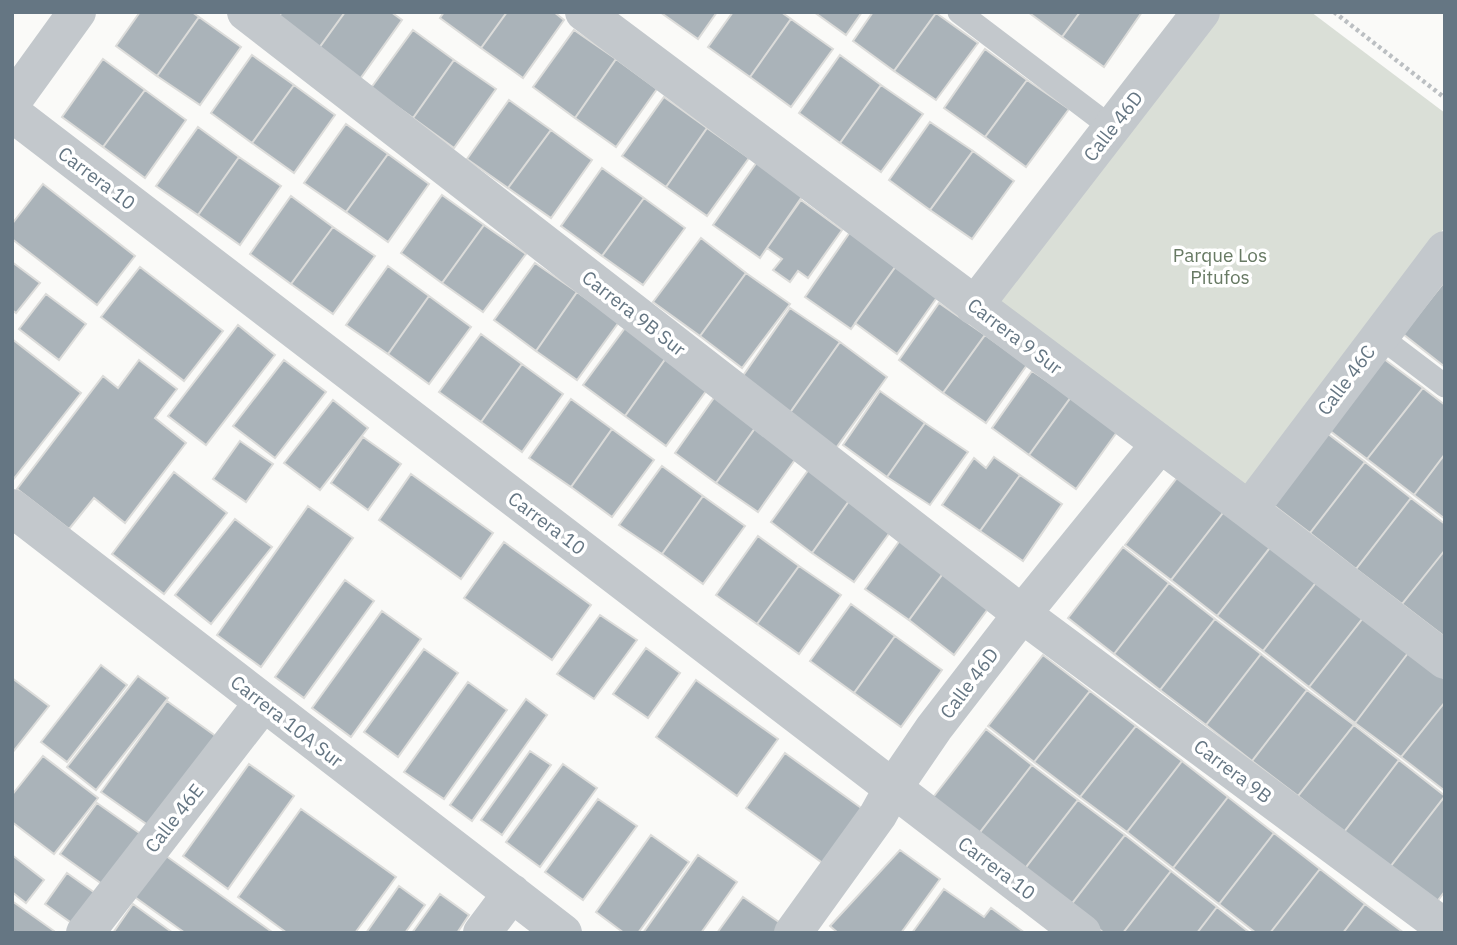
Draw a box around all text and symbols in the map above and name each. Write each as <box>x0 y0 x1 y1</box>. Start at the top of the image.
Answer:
street label: Calle 46D <box>1078 86 1148 166</box>
street label: Carrera 10 <box>54 141 140 215</box>
park label: Parque Los Pitufos <box>1173 243 1267 289</box>
street label: Carrera 9B Sur <box>577 265 691 361</box>
street label: Carrera 9 Sur <box>963 293 1067 379</box>
street label: Calle 46C <box>1312 340 1380 420</box>
street label: Carrera 10 <box>504 486 590 560</box>
street label: Calle 46D <box>935 643 1003 723</box>
street label: Carrera 10A Sur <box>226 670 348 772</box>
street label: Carrera 9B <box>1189 734 1277 808</box>
street label: Calle 46E <box>140 779 208 857</box>
street label: Carrera 10 <box>954 831 1040 905</box>

